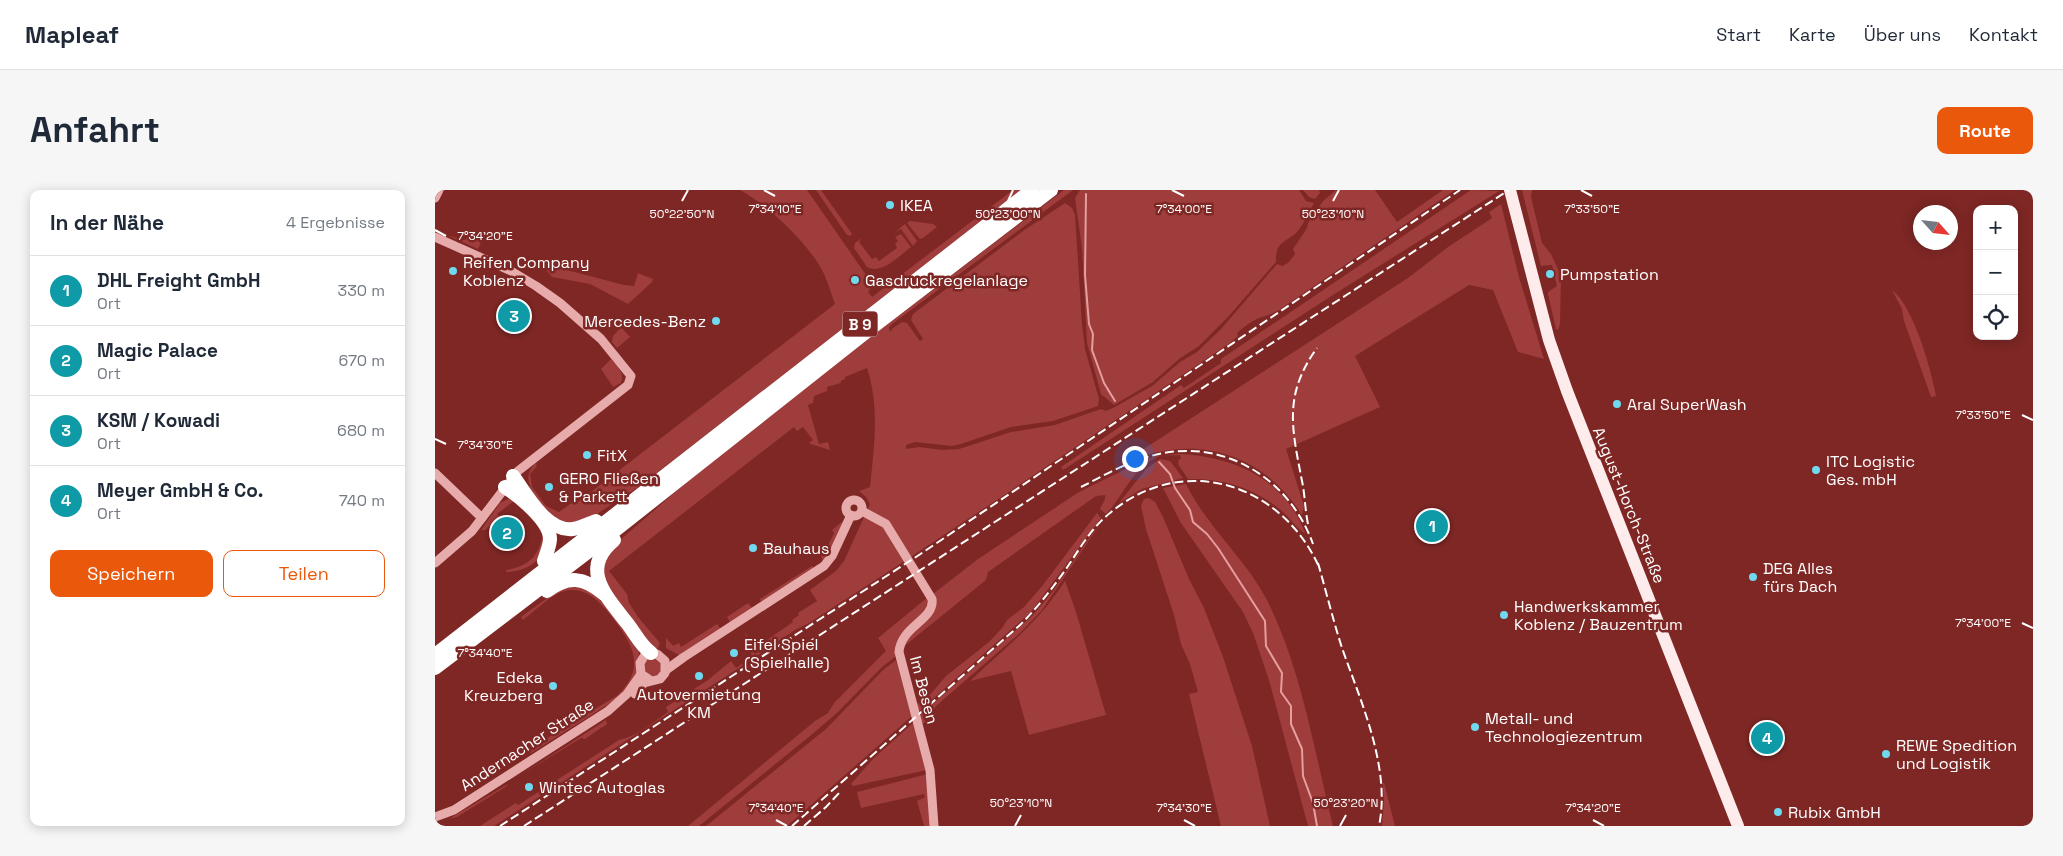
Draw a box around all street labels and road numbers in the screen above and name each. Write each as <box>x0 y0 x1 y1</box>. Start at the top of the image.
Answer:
road number: B 9 <box>843 312 877 336</box>
street label: August-Horch-Straße <box>1588 424 1670 586</box>
street label: Im Besen <box>905 654 943 726</box>
street label: Andernacher Straße <box>456 694 598 796</box>

